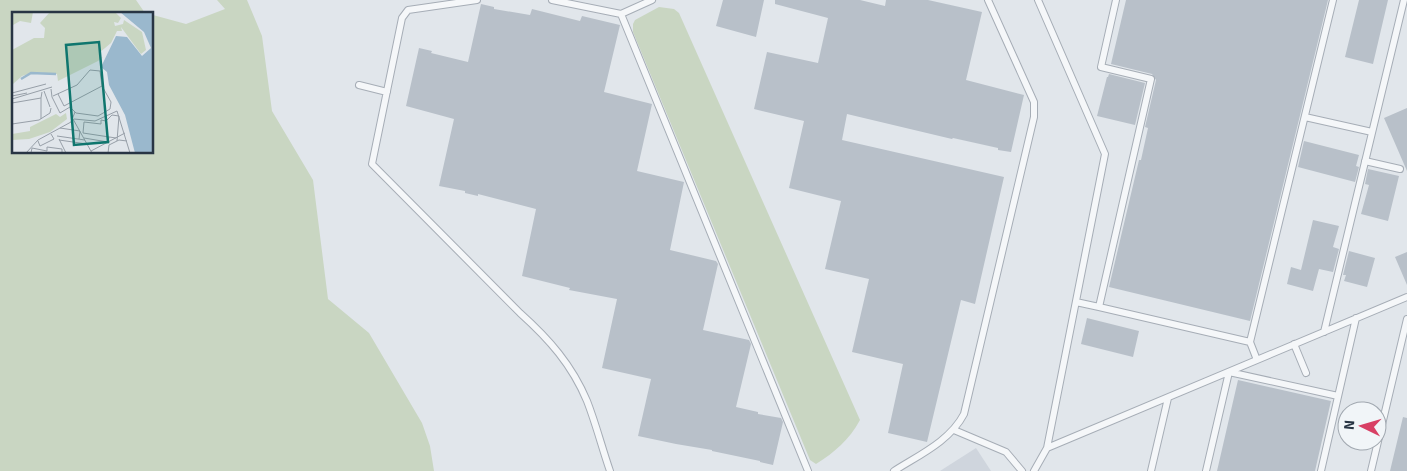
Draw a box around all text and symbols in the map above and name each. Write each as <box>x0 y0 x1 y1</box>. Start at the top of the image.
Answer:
inset map <box>12 12 154 154</box>
north arrow <box>1337 401 1387 451</box>
text: N <box>1341 419 1358 431</box>

